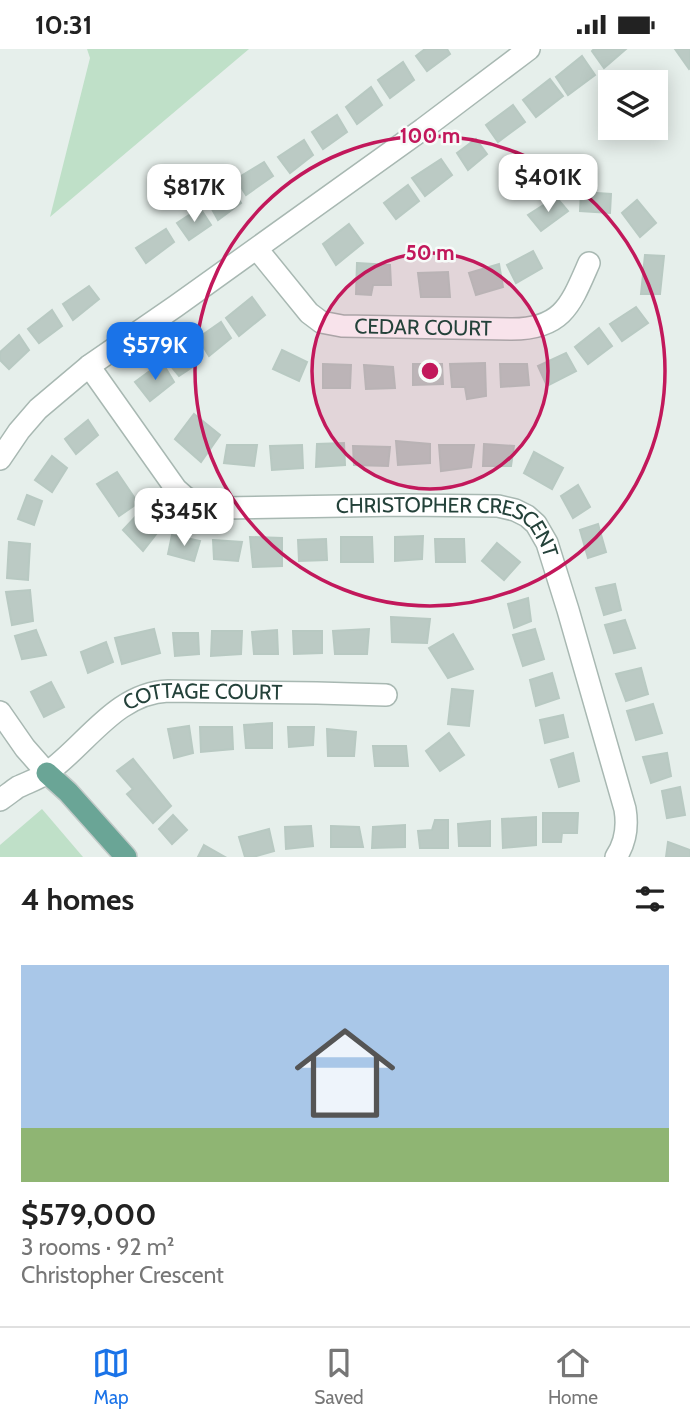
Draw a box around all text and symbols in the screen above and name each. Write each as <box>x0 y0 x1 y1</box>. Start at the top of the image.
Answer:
text: 10:31 <box>35 9 92 41</box>
map controls <box>598 70 668 140</box>
button: layers <box>598 70 668 140</box>
text: 100 m <box>400 123 460 148</box>
pin: $401K <box>499 155 597 214</box>
text: $401K <box>515 163 581 191</box>
pin: $817K <box>145 165 243 224</box>
text: $817K <box>163 173 225 201</box>
text: 50 m <box>405 240 455 265</box>
street label: CEDAR COURT <box>354 313 492 341</box>
pin: $579K <box>106 323 204 382</box>
text: $579K <box>123 331 187 359</box>
centre of rings <box>418 359 442 383</box>
pin: $345K <box>135 489 233 548</box>
street label: CHRISTOPHER CRESCENT <box>336 492 564 560</box>
text: $345K <box>151 497 217 525</box>
street label: COTTAGE COURT <box>118 678 283 715</box>
icon: filters <box>631 880 669 918</box>
text: 4 homes <box>21 881 134 918</box>
icon: home <box>282 1010 408 1136</box>
text: $579,000 <box>21 1196 156 1233</box>
text: 3 rooms · 92 m² <box>21 1233 175 1261</box>
text: Christopher Crescent <box>21 1261 224 1289</box>
tab: Map <box>92 1344 130 1409</box>
tab: Saved <box>314 1344 364 1409</box>
tab: Home <box>548 1344 598 1409</box>

